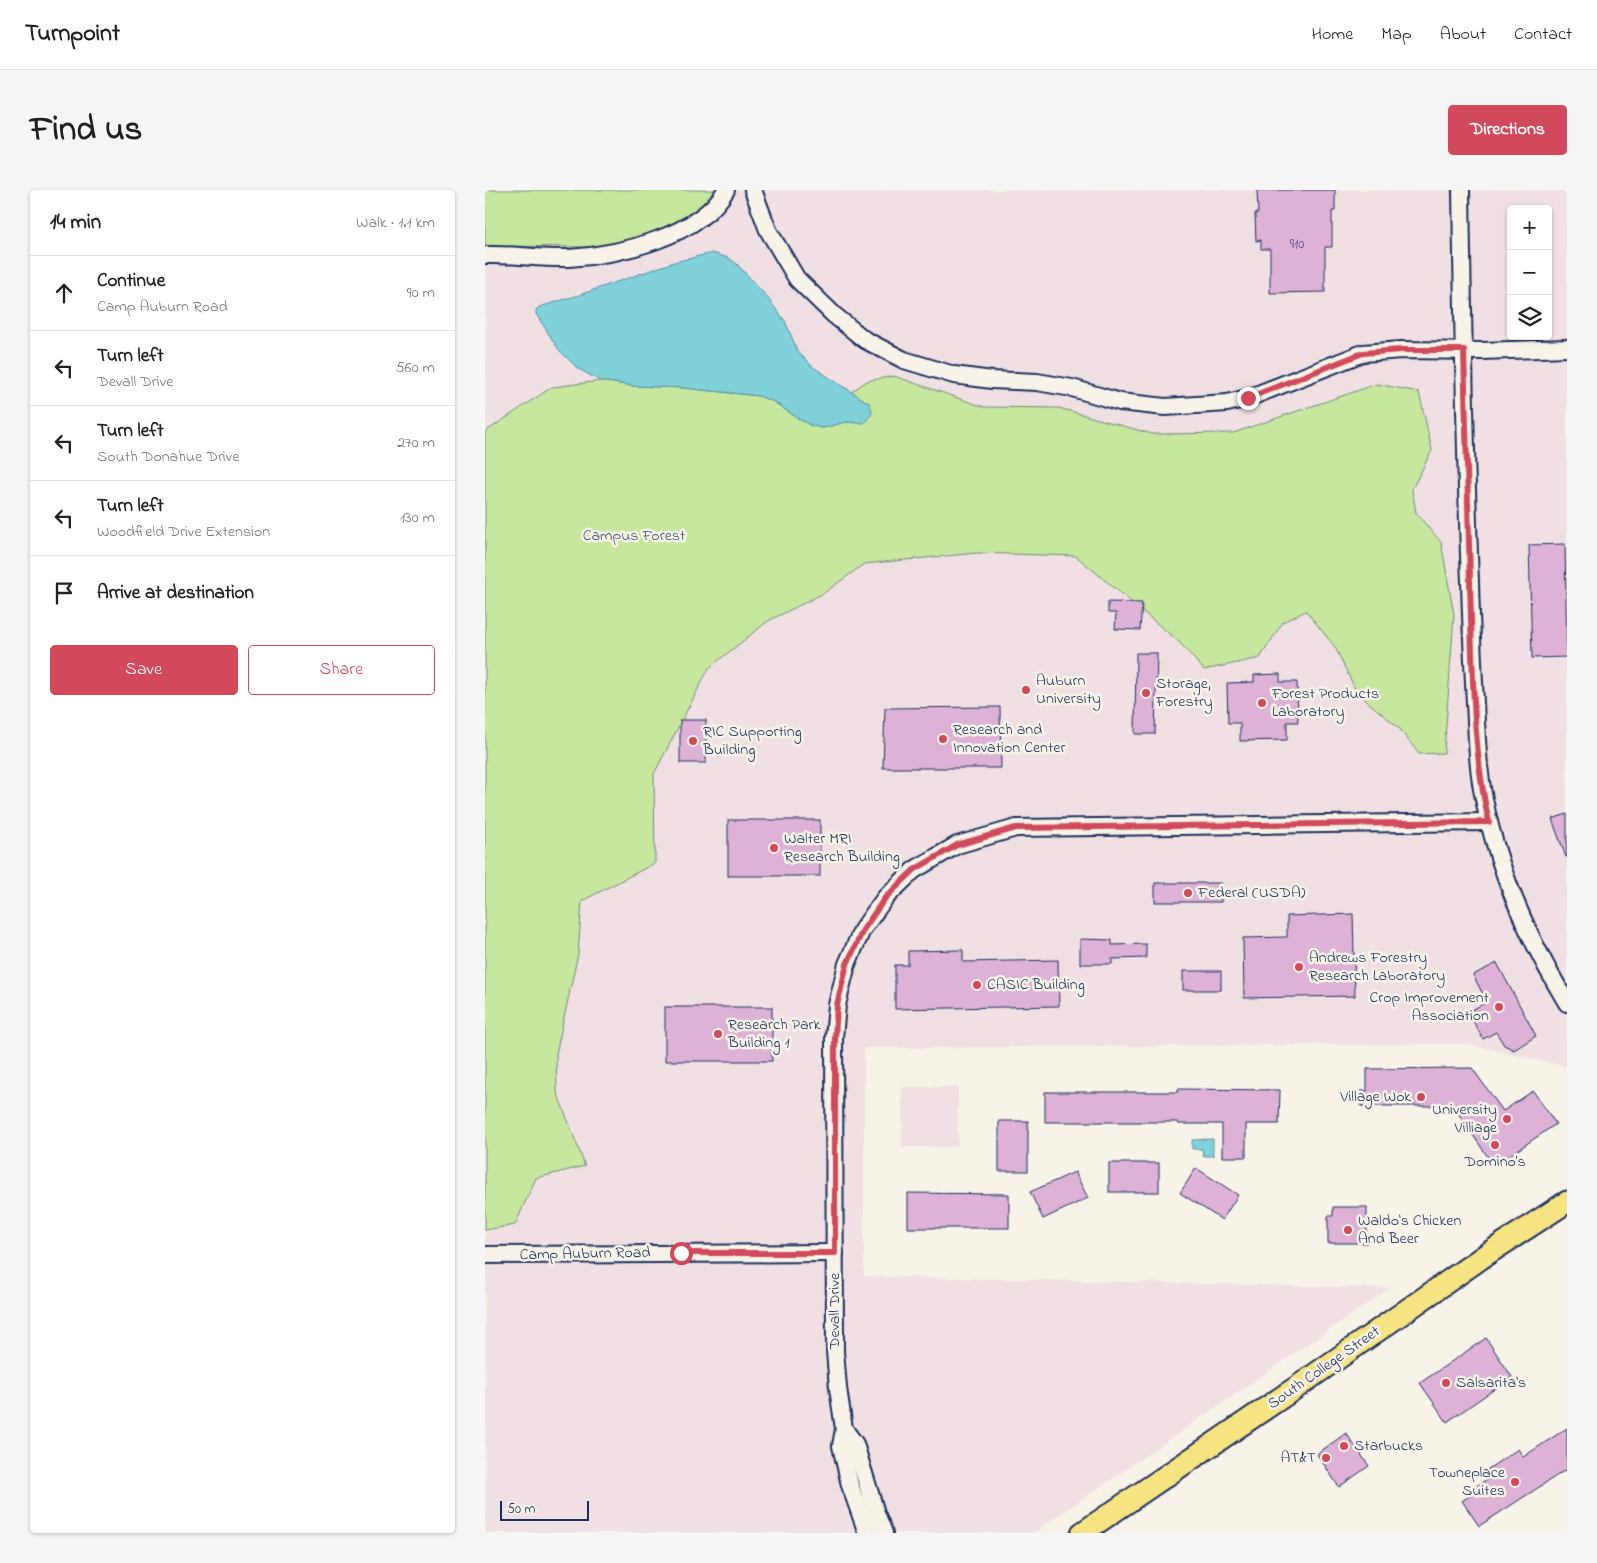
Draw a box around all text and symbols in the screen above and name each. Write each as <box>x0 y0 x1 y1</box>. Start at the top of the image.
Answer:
text: Turnpoint <box>25 17 120 52</box>
text: Home <box>1312 22 1353 48</box>
text: Map <box>1381 22 1412 48</box>
text: About <box>1440 22 1486 48</box>
text: Contact <box>1514 22 1572 48</box>
text: Find us <box>30 105 142 156</box>
button: Directions <box>1448 105 1567 155</box>
map controls <box>1507 205 1552 340</box>
button: + <box>1507 205 1552 250</box>
text: 14 min <box>50 208 101 238</box>
text: Walk · 1.1 km <box>356 211 435 235</box>
house number: 910 <box>1290 234 1304 255</box>
button: − <box>1507 250 1552 295</box>
text: Continue <box>97 268 165 295</box>
icon: ahead <box>50 279 78 307</box>
text: 90 m <box>407 281 435 305</box>
text: Camp Auburn Road <box>97 295 228 319</box>
button: layers <box>1507 295 1552 340</box>
text: Turn left <box>97 343 164 370</box>
icon: left <box>50 354 78 382</box>
text: 560 m <box>395 356 435 380</box>
text: Devall Drive <box>97 370 174 394</box>
route end <box>1237 387 1260 410</box>
text: Turn left <box>97 418 164 445</box>
icon: left <box>50 429 78 457</box>
text: 270 m <box>397 431 435 455</box>
text: South Donahue Drive <box>97 445 240 469</box>
text: Turn left <box>97 493 164 520</box>
icon: left <box>50 504 78 532</box>
text: 130 m <box>400 506 435 530</box>
text: Woodfield Drive Extension <box>97 520 270 544</box>
park label: Campus Forest <box>583 524 686 548</box>
icon: arrive <box>50 579 78 607</box>
text: Arrive at destination <box>97 580 254 607</box>
button: Save <box>50 645 238 695</box>
button: Share <box>248 645 435 695</box>
place label: Auburn University <box>1036 669 1101 711</box>
place label: Storage, Forestry <box>1155 672 1213 714</box>
place label: Forest Products Laboratory <box>1271 682 1379 724</box>
marker: Auburn University <box>1020 684 1032 696</box>
marker: Storage, Forestry <box>1140 687 1152 699</box>
marker: Forest Products Laboratory <box>1256 697 1268 709</box>
place label: Research and Innovation Center <box>953 718 1066 760</box>
place label: RIC Supporting Building <box>702 720 802 762</box>
marker: Research and Innovation Center <box>937 733 949 745</box>
marker: RIC Supporting Building <box>687 735 699 747</box>
place label: Walter MRI Research Building <box>784 827 900 869</box>
marker: Walter MRI Research Building <box>768 842 780 854</box>
place label: Federal (USDA) <box>1197 881 1306 905</box>
marker: Federal (USDA) <box>1182 887 1194 899</box>
place label: Andrews Forestry Research Laboratory <box>1309 946 1445 988</box>
marker: Andrews Forestry Research Laboratory <box>1293 961 1305 973</box>
place label: CASIC Building <box>987 973 1085 997</box>
marker: CASIC Building <box>971 979 983 991</box>
place label: Crop Improvement Association <box>1369 986 1490 1028</box>
marker: Crop Improvement Association <box>1493 1001 1505 1013</box>
place label: Research Park Building 1 <box>727 1013 822 1055</box>
marker: Research Park Building 1 <box>712 1028 724 1040</box>
place label: Village Wok <box>1339 1085 1412 1109</box>
marker: Village Wok <box>1415 1091 1427 1103</box>
place label: University Villiage <box>1432 1098 1498 1140</box>
marker: University Villiage <box>1501 1113 1513 1125</box>
marker: Domino's <box>1489 1139 1501 1151</box>
place label: Domino's <box>1463 1150 1526 1174</box>
place label: Waldo's Chicken And Beer <box>1358 1209 1461 1251</box>
marker: Waldo's Chicken And Beer <box>1342 1224 1354 1236</box>
street label: Camp Auburn Road <box>519 1241 651 1267</box>
route start <box>670 1242 693 1265</box>
street label: Devall Drive <box>823 1272 847 1350</box>
street label: South College Street <box>1263 1320 1386 1416</box>
place label: Salsarita's <box>1456 1371 1526 1395</box>
marker: Salsarita's <box>1440 1377 1452 1389</box>
place label: Starbucks <box>1354 1434 1423 1458</box>
marker: Starbucks <box>1338 1440 1350 1452</box>
place label: AT&T <box>1280 1446 1316 1470</box>
marker: AT&T <box>1320 1452 1332 1464</box>
place label: Towneplace Suites <box>1429 1461 1506 1503</box>
marker: Towneplace Suites <box>1509 1476 1521 1488</box>
scale bar <box>500 1498 589 1521</box>
text: 50 m <box>507 1499 535 1520</box>

